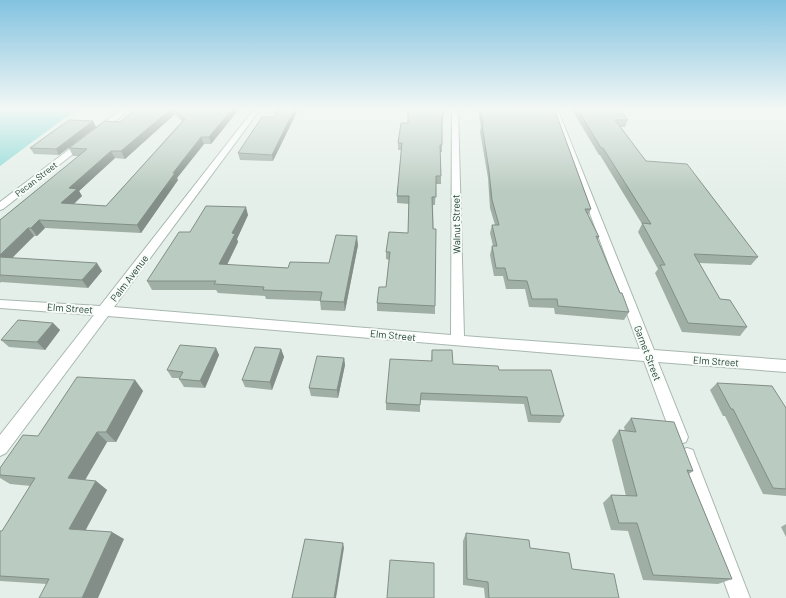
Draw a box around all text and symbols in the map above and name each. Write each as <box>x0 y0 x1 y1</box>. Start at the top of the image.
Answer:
street label: Pecan Street <box>13 159 59 199</box>
street label: Walnut Street <box>449 194 463 254</box>
street label: Palm Avenue <box>108 252 150 304</box>
street label: Elm Street <box>47 300 94 316</box>
street label: Garnet Street <box>632 324 664 383</box>
street label: Elm Street <box>370 327 417 343</box>
street label: Elm Street <box>693 353 740 369</box>

